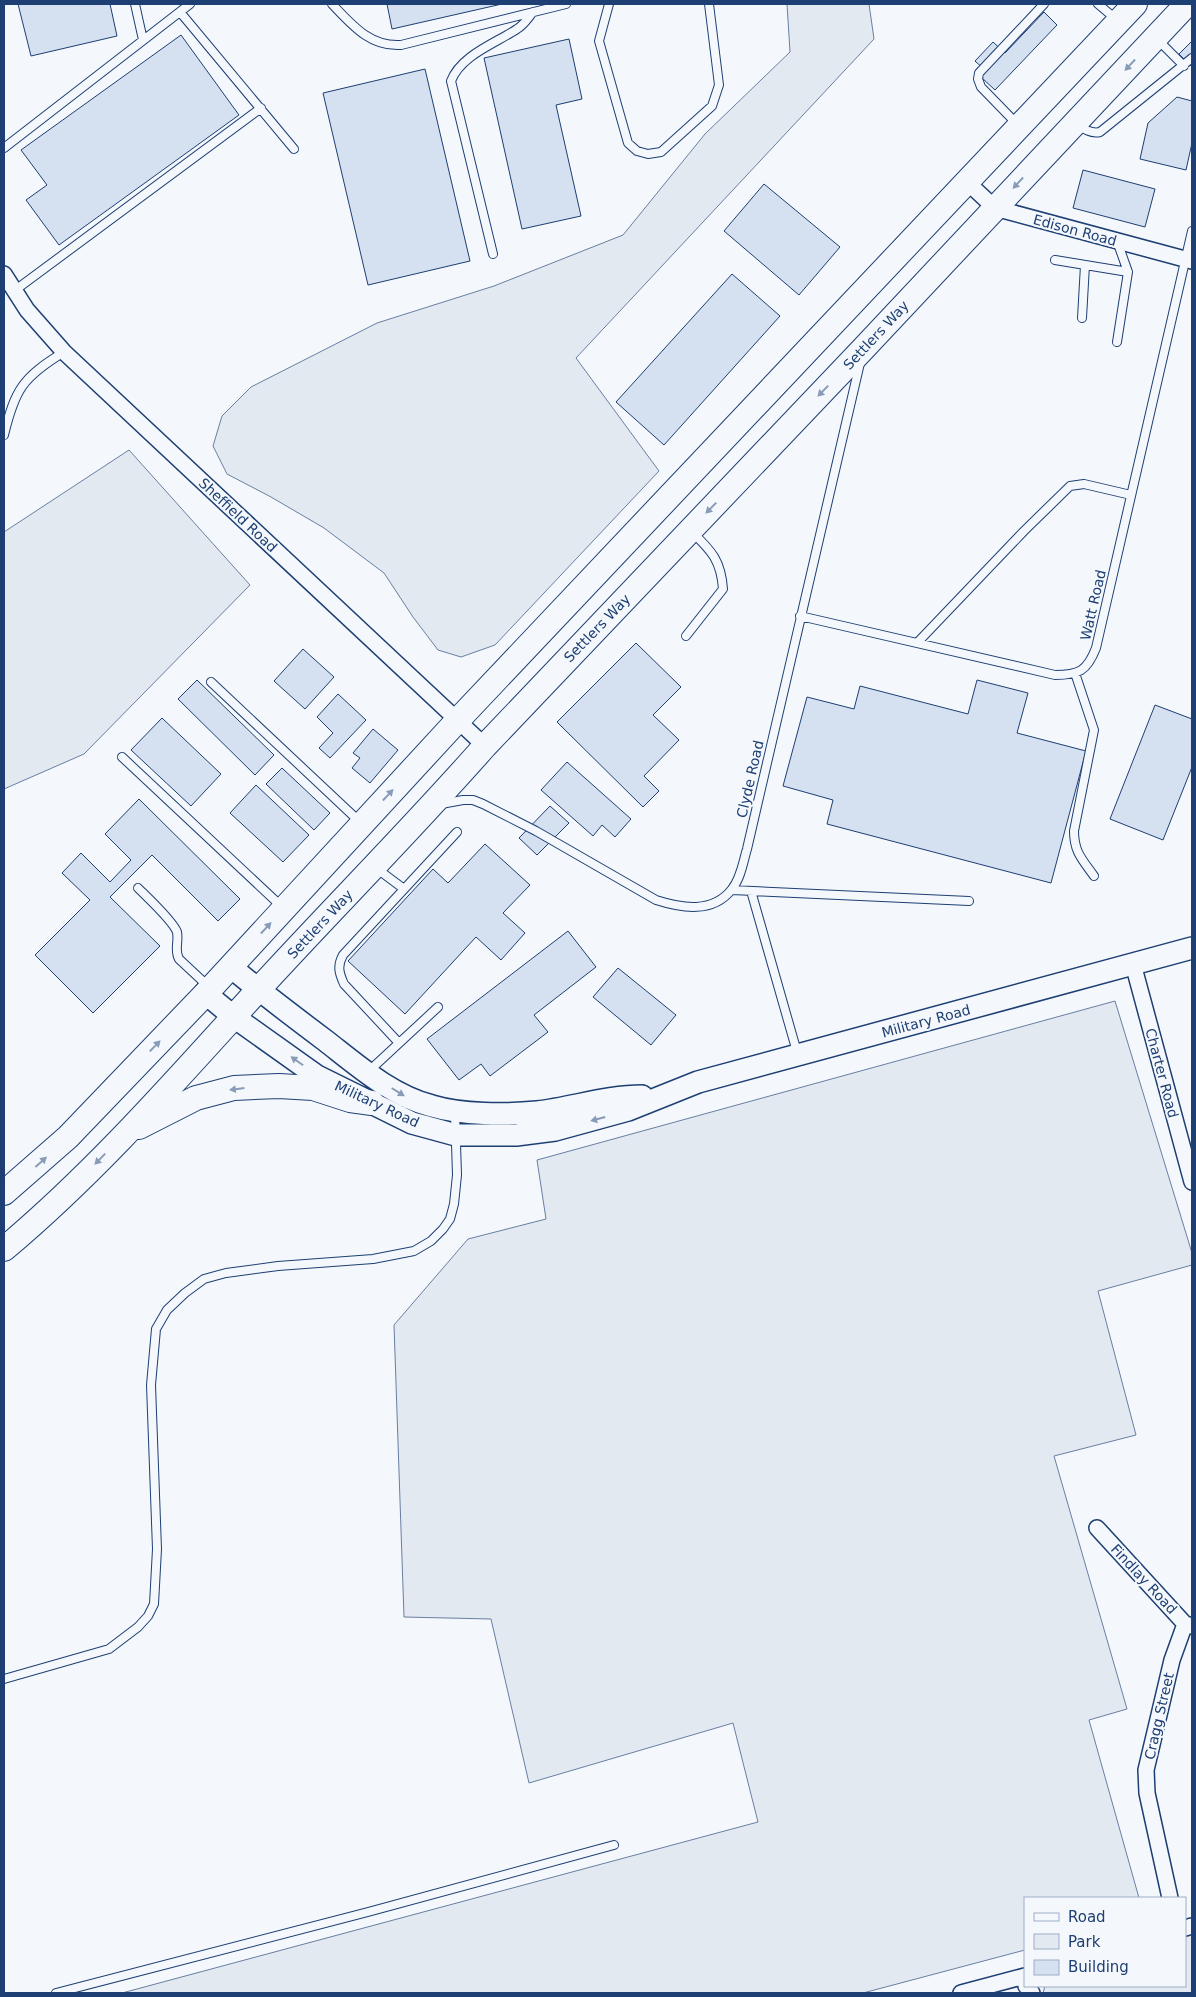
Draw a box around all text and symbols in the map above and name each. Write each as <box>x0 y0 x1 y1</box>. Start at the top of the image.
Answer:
one-way arrow <box>1124 58 1136 70</box>
one-way arrow <box>1012 177 1024 189</box>
street label: Edison Road <box>1031 211 1119 249</box>
street label: Settlers Way <box>840 297 912 373</box>
one-way arrow <box>817 384 829 396</box>
street label: Sheffield Road <box>196 475 280 555</box>
one-way arrow <box>705 502 717 514</box>
street label: Watt Road <box>1077 568 1109 642</box>
street label: Settlers Way <box>561 591 633 665</box>
street label: Clyde Road <box>733 739 767 819</box>
one-way arrow <box>382 790 394 802</box>
street label: Settlers Way <box>284 886 356 962</box>
one-way arrow <box>260 922 272 934</box>
street label: Military Road <box>880 1001 972 1041</box>
street label: Charter Road <box>1142 1026 1182 1120</box>
one-way arrow <box>149 1040 161 1052</box>
one-way arrow <box>290 1056 303 1066</box>
street label: Military Road <box>332 1077 422 1131</box>
one-way arrow <box>229 1085 245 1093</box>
one-way arrow <box>391 1087 405 1097</box>
one-way arrow <box>590 1115 605 1123</box>
one-way arrow <box>94 1152 106 1164</box>
one-way arrow <box>34 1156 46 1168</box>
street label: Findlay Road <box>1108 1541 1180 1617</box>
street label: Cragg Street <box>1141 1670 1177 1761</box>
legend <box>1024 1897 1186 1987</box>
text: Road <box>1068 1908 1106 1926</box>
text: Park <box>1068 1933 1101 1951</box>
text: Building <box>1068 1958 1129 1976</box>

